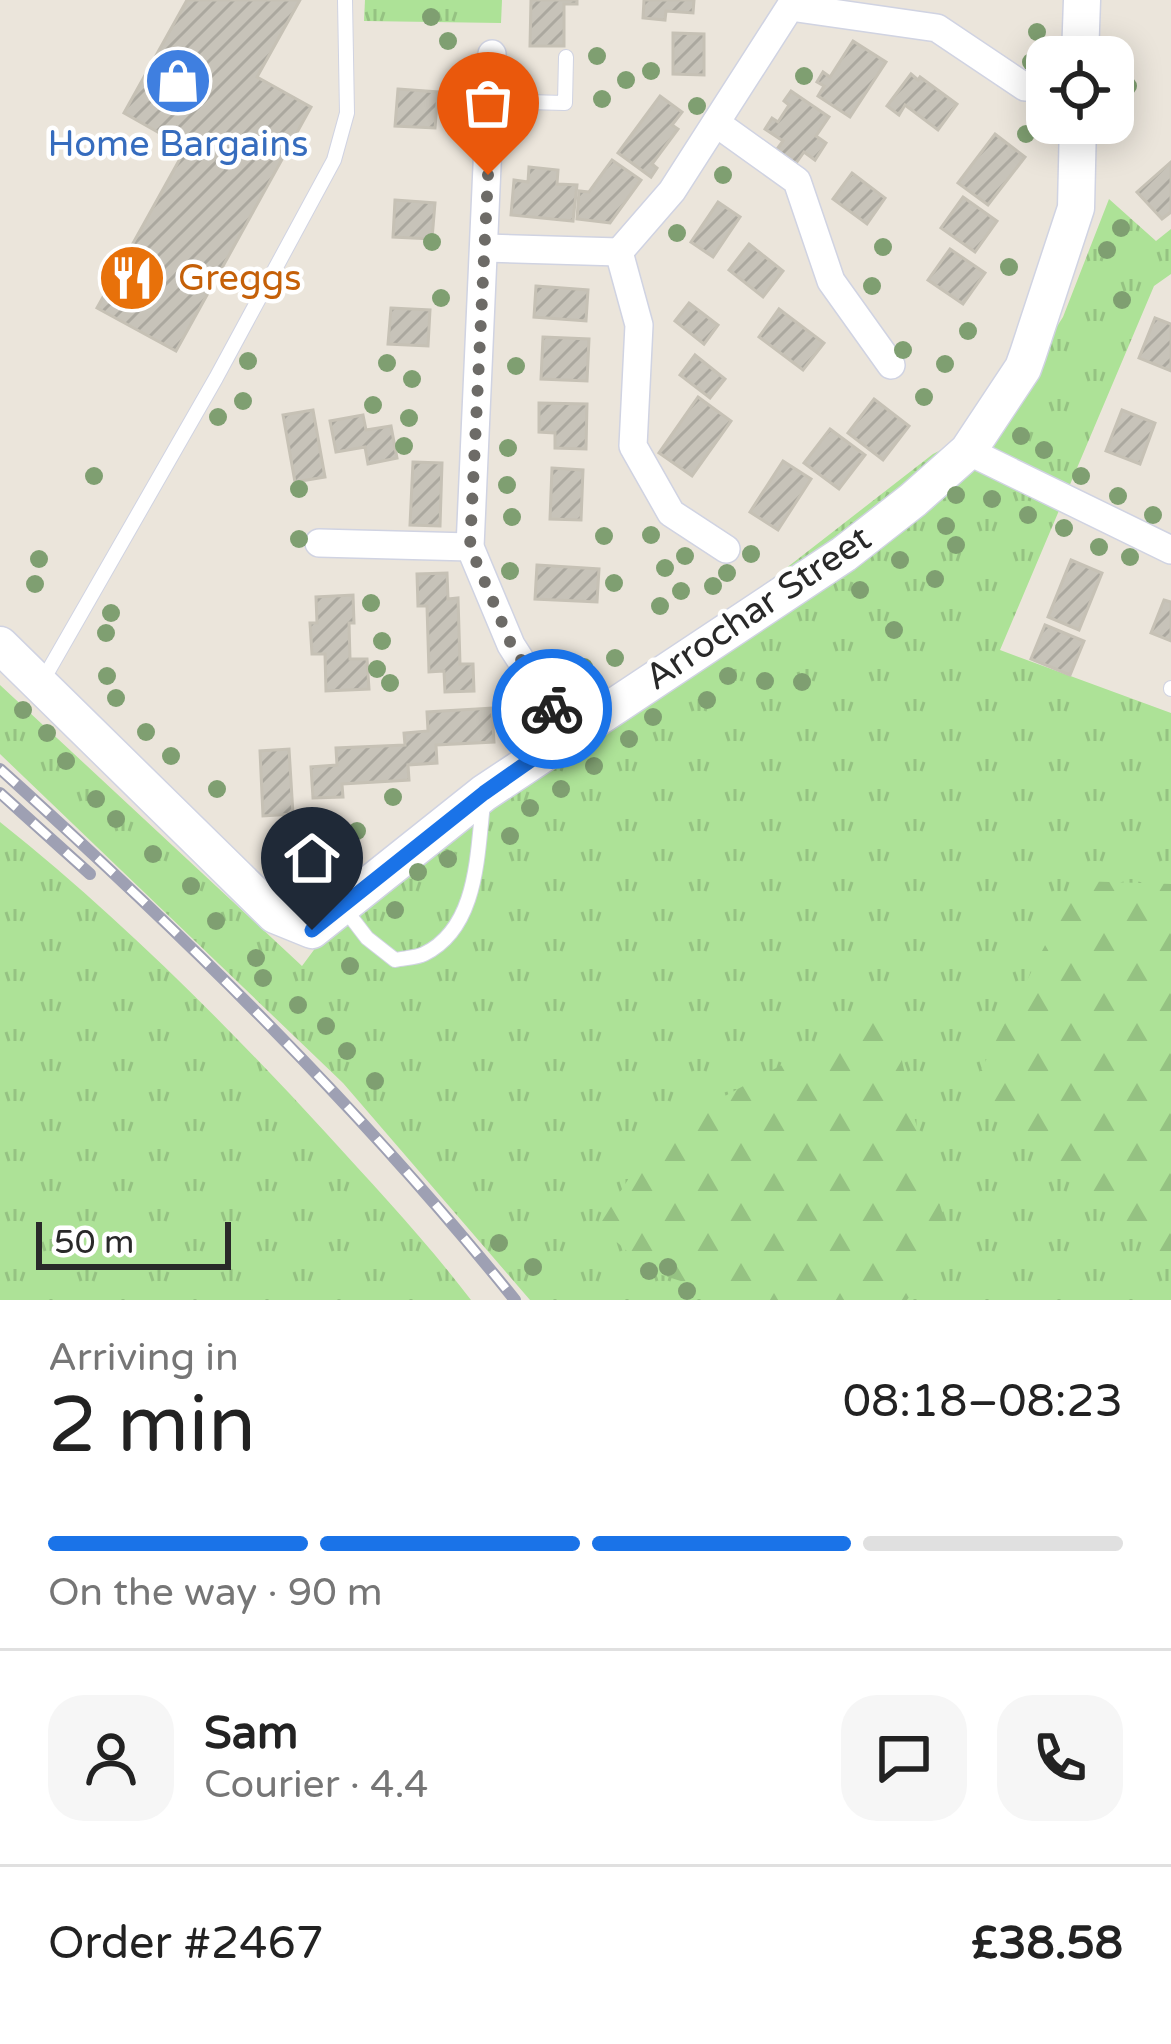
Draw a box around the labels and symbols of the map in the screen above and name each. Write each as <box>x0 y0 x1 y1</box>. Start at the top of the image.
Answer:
shop icon: Home Bargains <box>143 46 213 116</box>
pin <box>437 52 539 175</box>
place label: Home Bargains <box>48 123 308 166</box>
restaurant icon: Greggs <box>97 243 167 313</box>
place label: Greggs <box>178 257 302 300</box>
street label: Arrochar Street <box>637 517 879 699</box>
courier <box>492 649 612 769</box>
pin <box>261 807 363 930</box>
scale bar <box>36 1216 231 1269</box>

